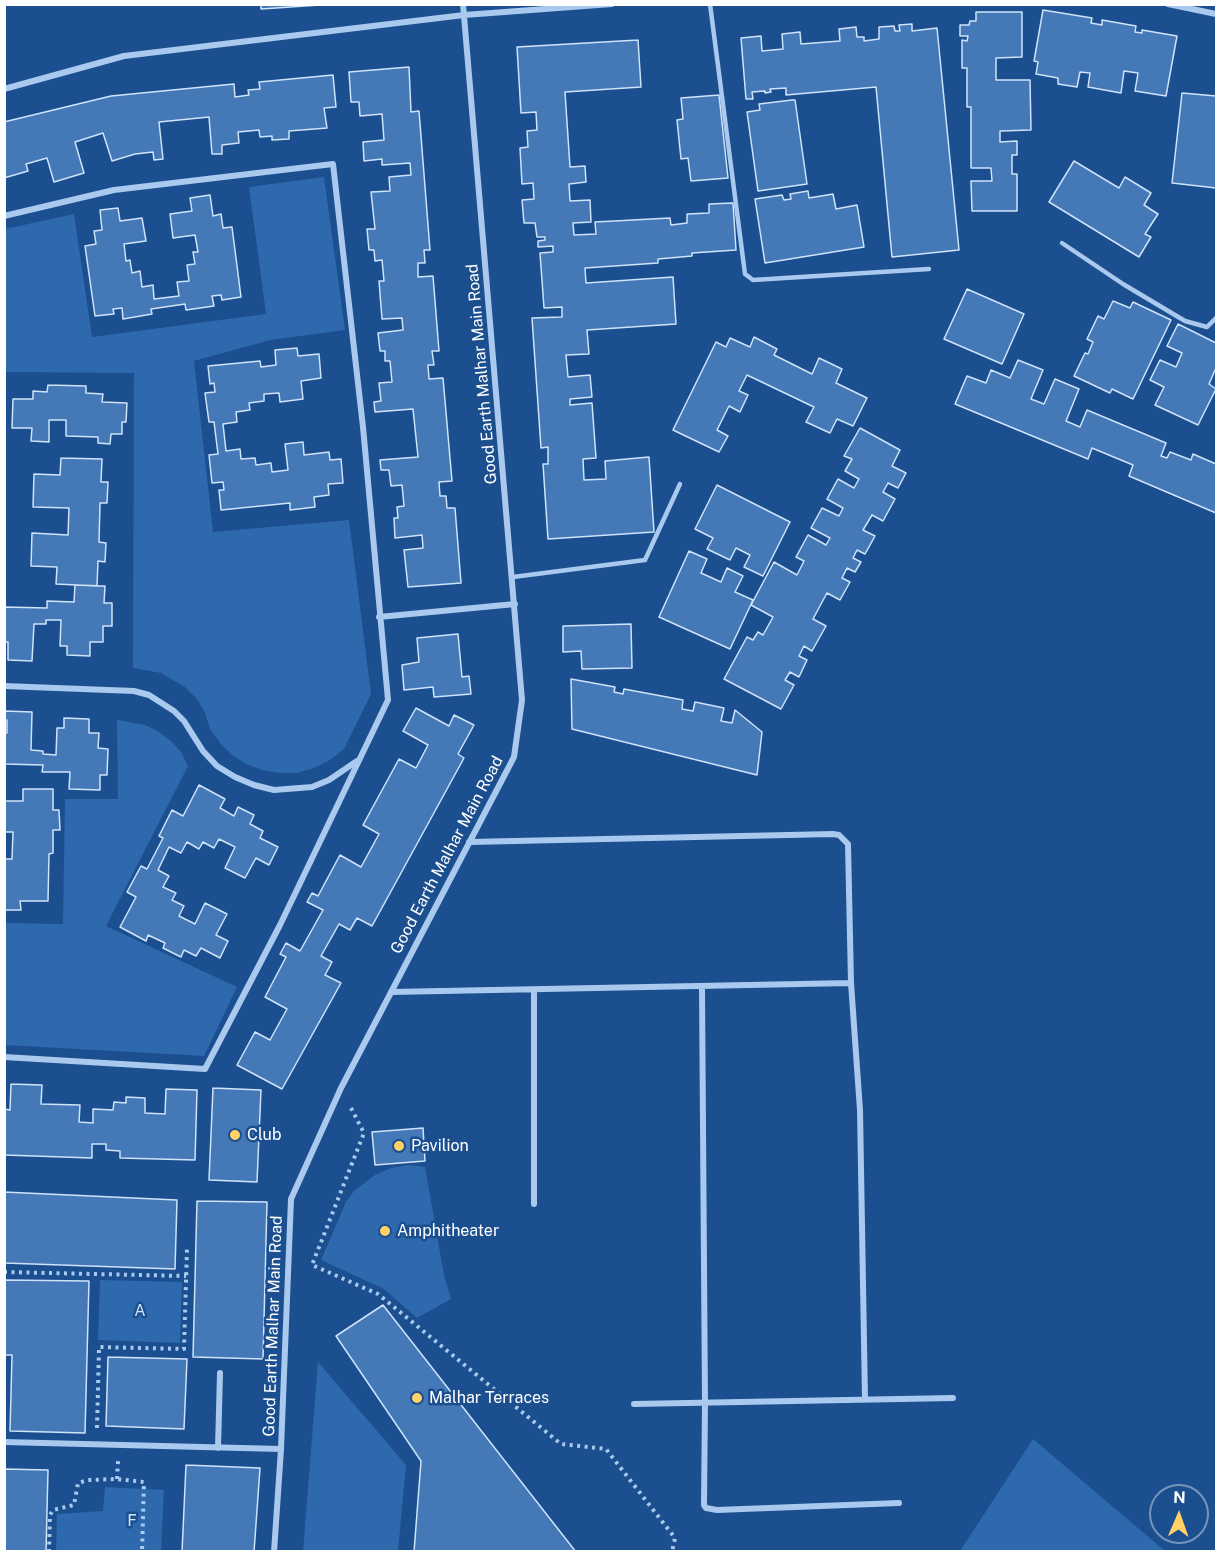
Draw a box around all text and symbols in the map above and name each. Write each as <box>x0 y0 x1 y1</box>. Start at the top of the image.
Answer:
street label: Good Earth Malhar Main Road <box>463 263 501 485</box>
street label: Good Earth Malhar Main Road <box>387 753 507 957</box>
place label: Club <box>247 1125 282 1145</box>
marker: Club <box>228 1128 242 1142</box>
place label: Pavilion <box>411 1136 469 1156</box>
marker: Pavilion <box>392 1139 406 1153</box>
street label: Good Earth Malhar Main Road <box>260 1215 286 1437</box>
place label: Amphitheater <box>397 1221 499 1241</box>
marker: Amphitheater <box>378 1224 392 1238</box>
park label: A <box>134 1301 146 1321</box>
place label: Malhar Terraces <box>429 1388 549 1408</box>
marker: Malhar Terraces <box>410 1391 424 1405</box>
north arrow <box>1149 1484 1209 1544</box>
text: N <box>1173 1488 1186 1507</box>
park label: F <box>127 1511 137 1531</box>

